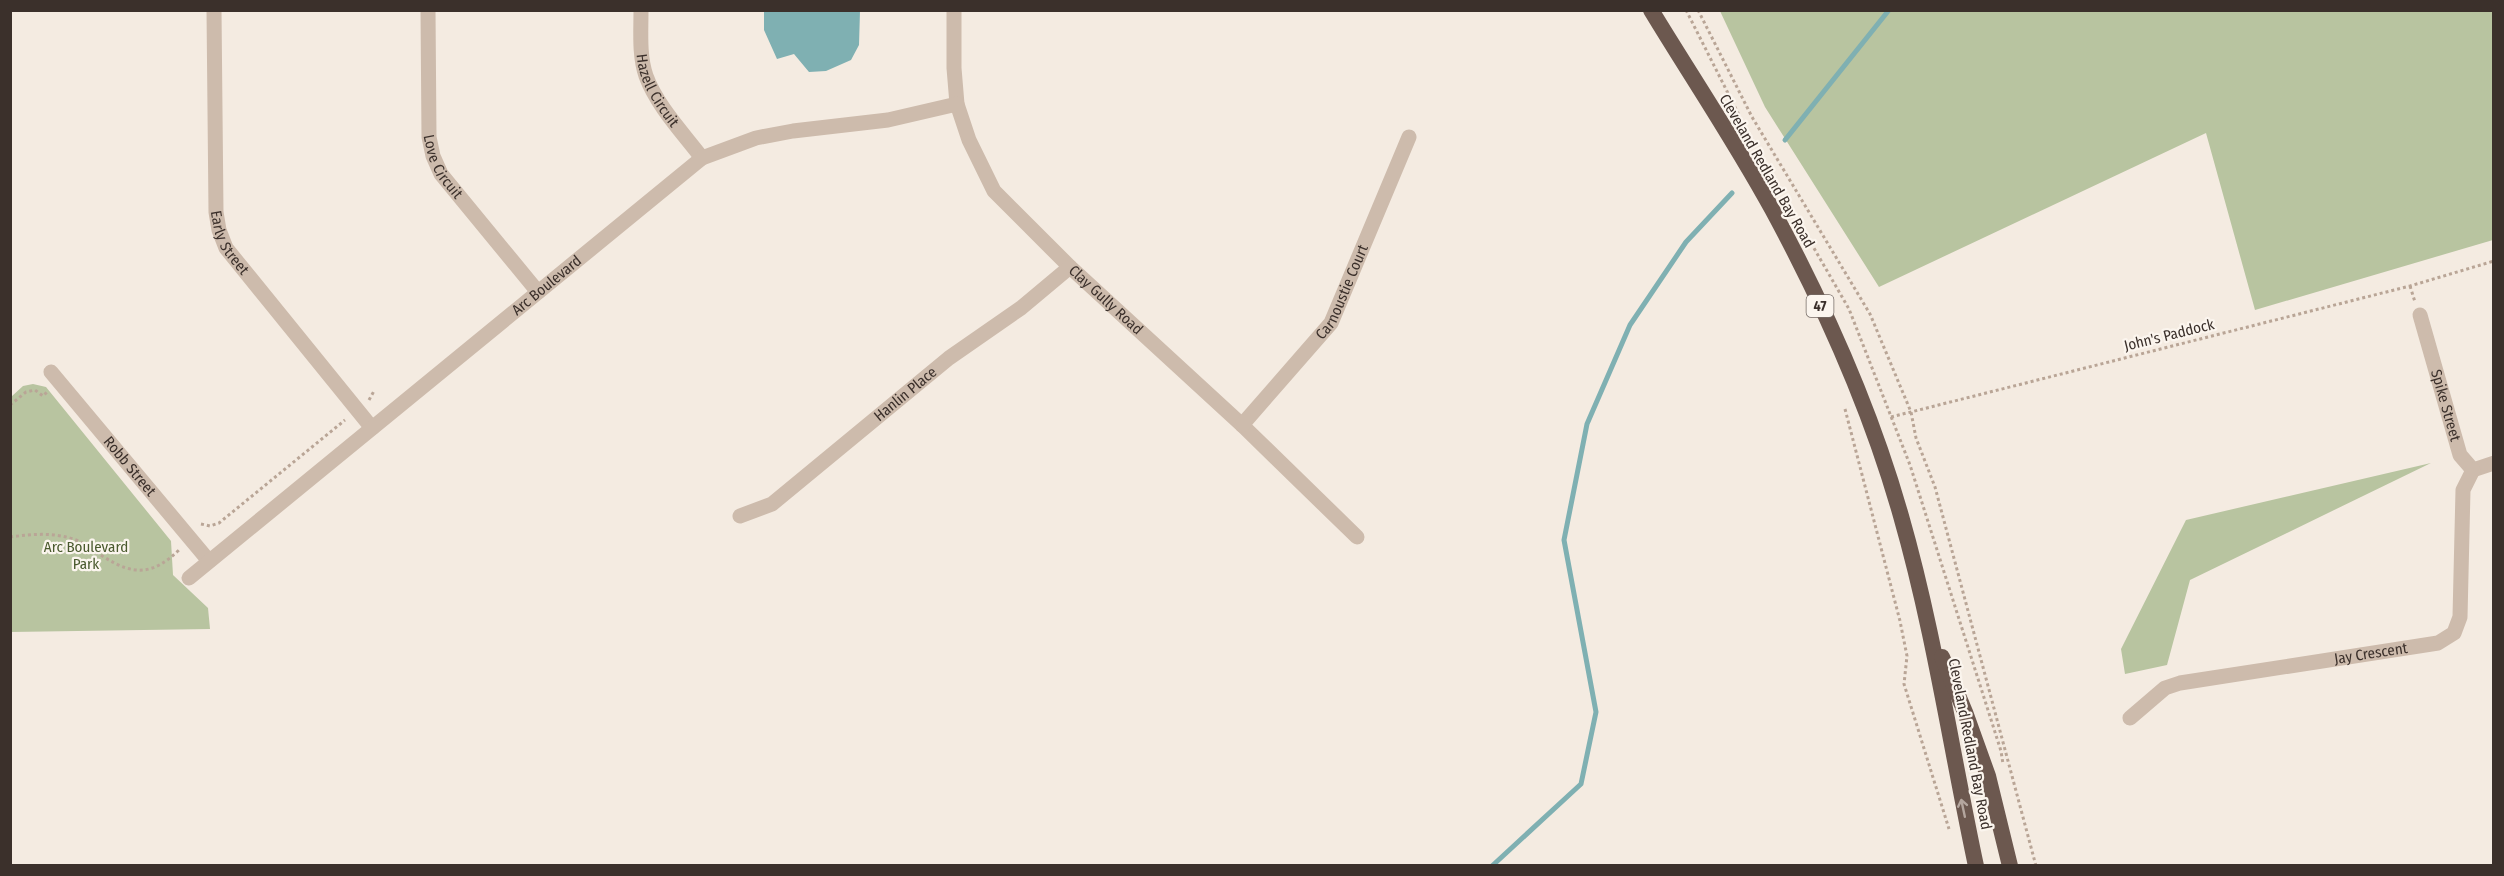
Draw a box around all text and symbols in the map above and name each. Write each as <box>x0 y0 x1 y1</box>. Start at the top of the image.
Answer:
street label: Hazell Circuit <box>632 53 683 131</box>
street label: Cleveland Redland Bay Road <box>1716 91 1818 251</box>
street label: Love Circuit <box>420 133 467 202</box>
street label: Early Street <box>207 209 253 278</box>
street label: Carnoustie Court <box>1312 242 1372 343</box>
street label: Arc Boulevard <box>508 252 585 319</box>
street label: Clay Gully Road <box>1065 261 1147 338</box>
road number: 47 <box>1806 295 1834 317</box>
street label: John's Paddock <box>2122 315 2216 355</box>
street label: Hanlin Place <box>870 363 940 425</box>
street label: Spike Street <box>2427 367 2465 444</box>
street label: Robb Street <box>100 433 160 500</box>
park label: Arc Boulevard Park <box>44 538 128 573</box>
street label: Jay Crescent <box>2333 639 2409 668</box>
street label: Cleveland Redland Bay Road <box>1945 657 1995 831</box>
one-way arrow <box>1957 799 1969 818</box>

